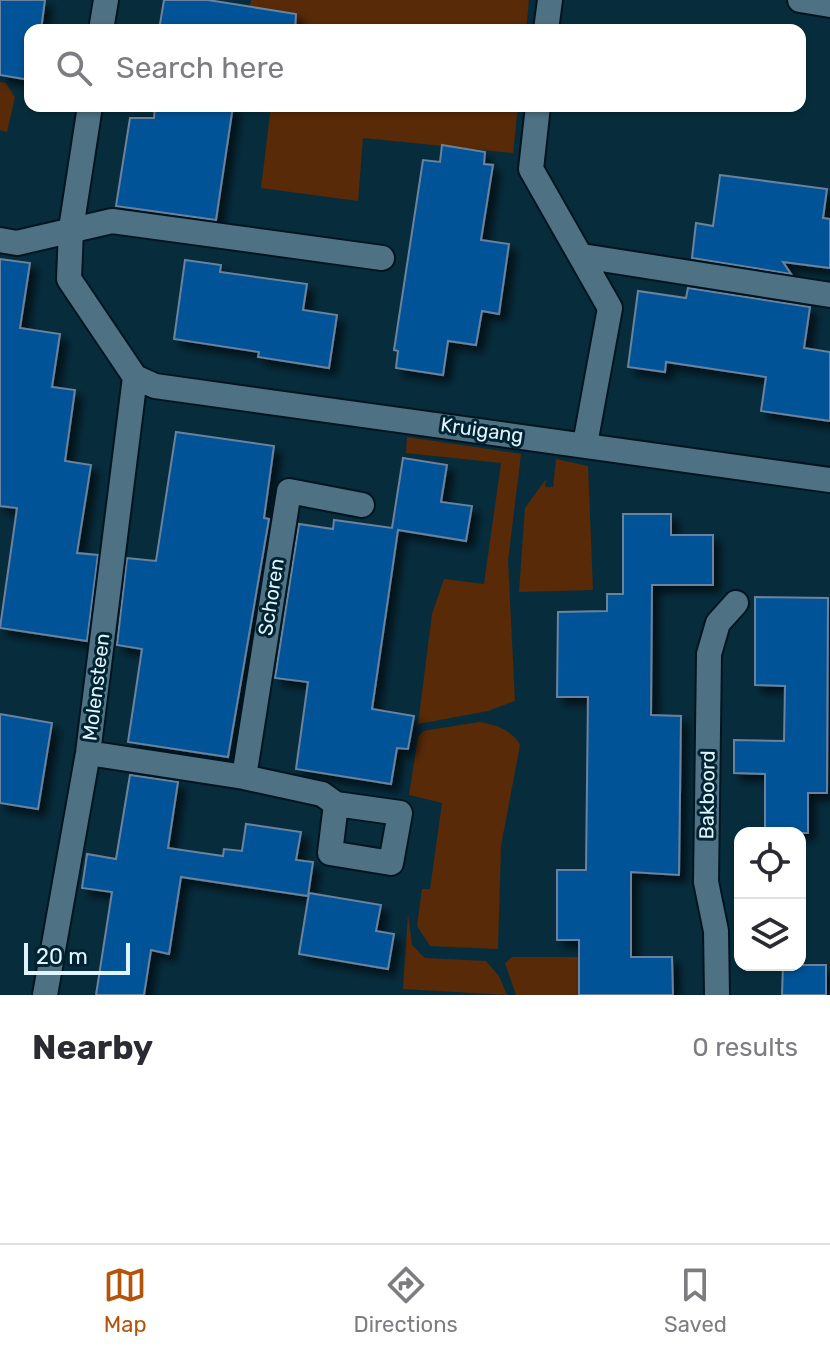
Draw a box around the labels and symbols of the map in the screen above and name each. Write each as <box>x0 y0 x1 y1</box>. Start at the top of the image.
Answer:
street label: Kruigang <box>439 412 525 448</box>
street label: Schoren <box>253 557 289 637</box>
street label: Molensteen <box>78 632 114 742</box>
street label: Bakboord <box>694 750 720 840</box>
scale bar <box>24 939 130 975</box>

